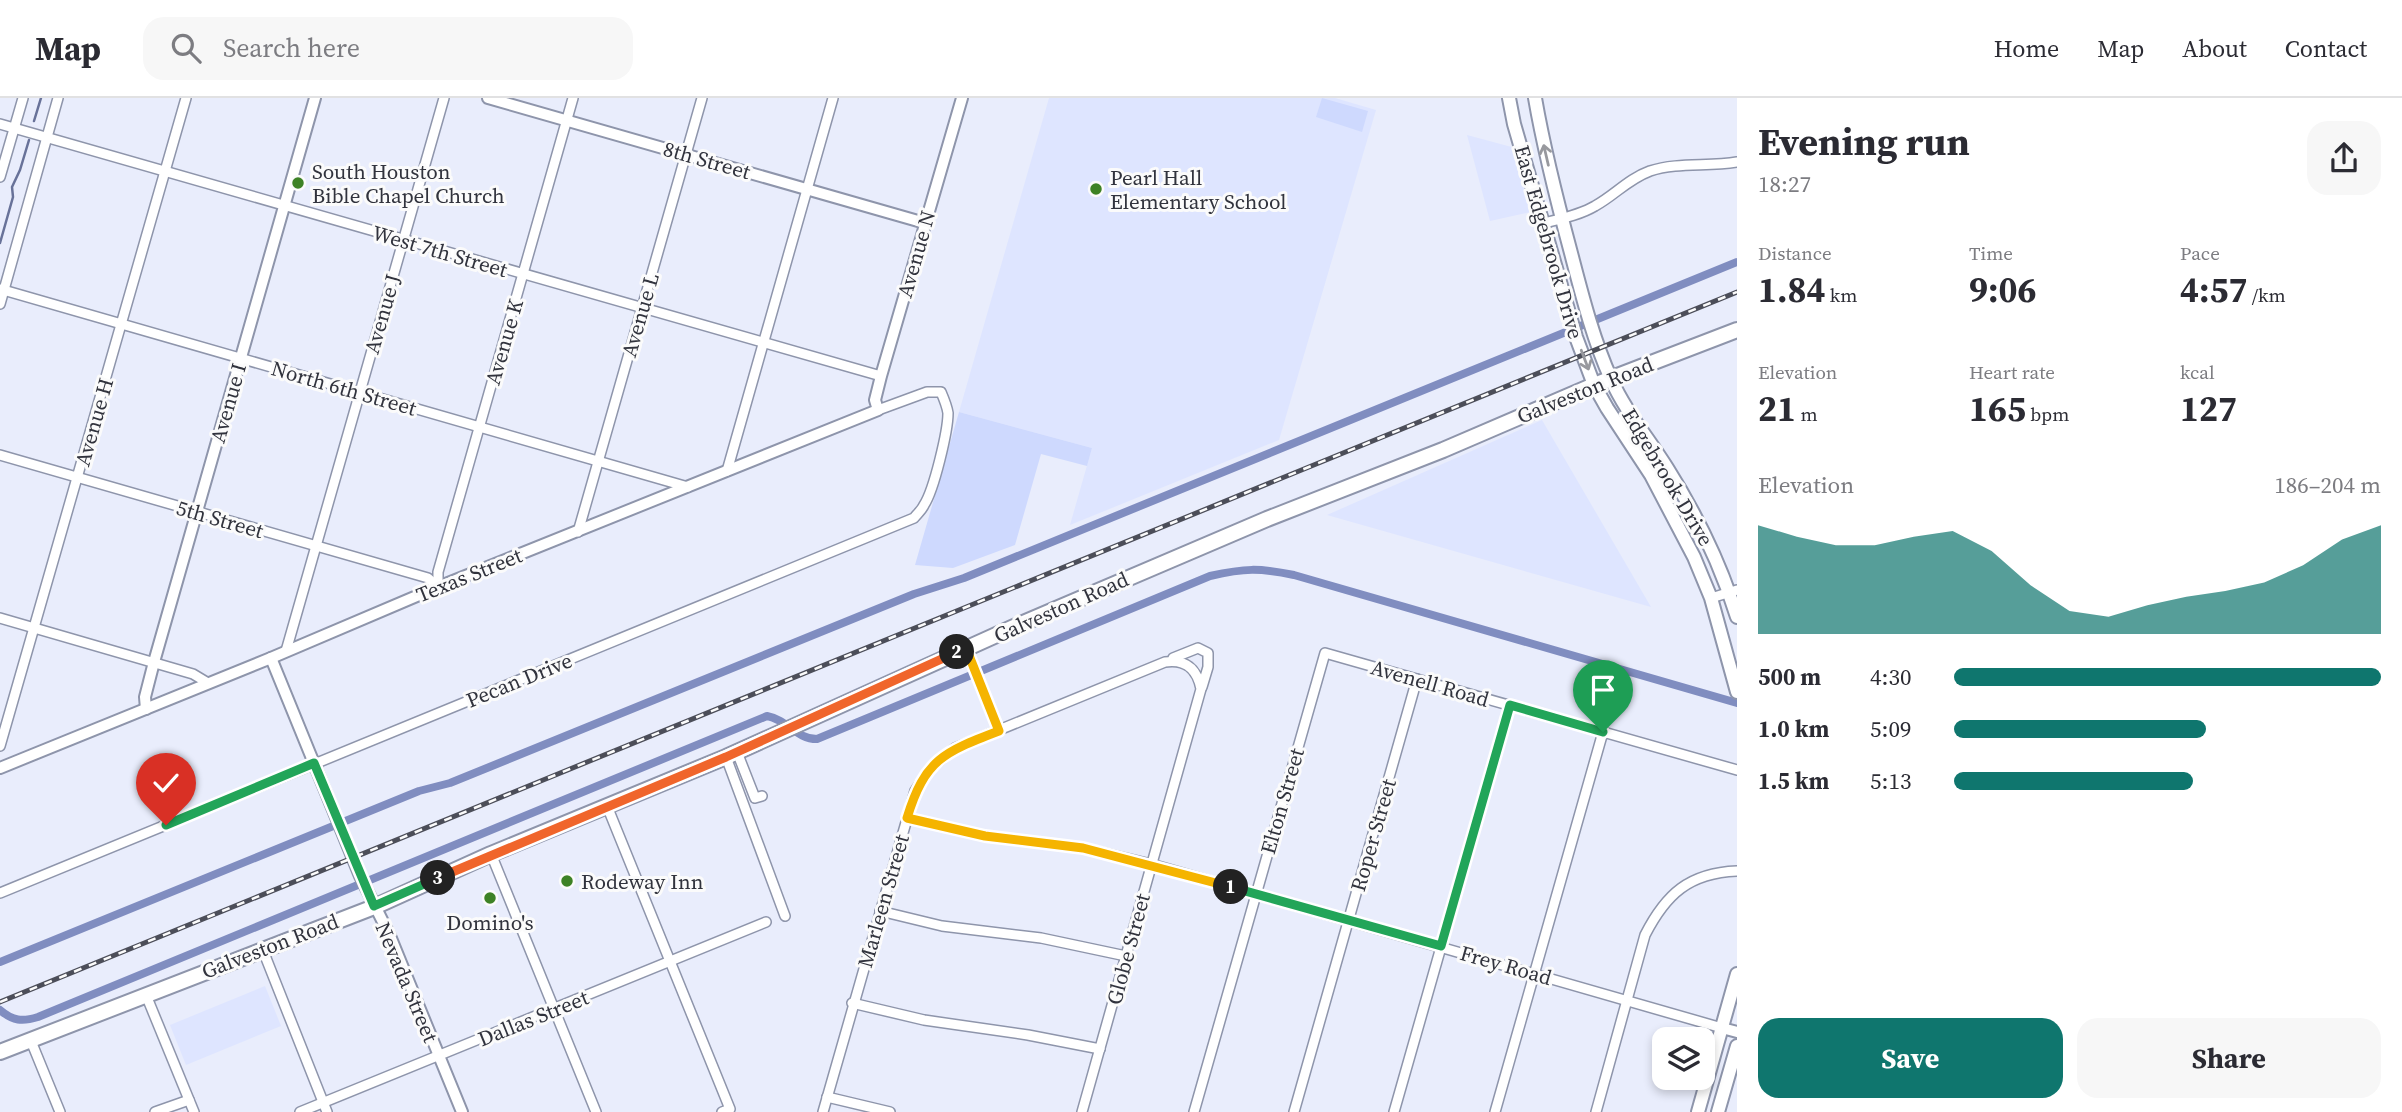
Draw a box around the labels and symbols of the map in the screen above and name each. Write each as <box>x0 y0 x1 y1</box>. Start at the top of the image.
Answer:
street label: 8th Street <box>660 134 754 186</box>
street label: East Edgebrook Drive <box>1507 142 1591 342</box>
one-way arrow <box>1538 144 1552 167</box>
place label: South Houston Bible Chapel Church <box>312 157 505 210</box>
place label: Pearl Hall Elementary School <box>1110 163 1287 216</box>
marker: South Houston Bible Chapel Church <box>290 175 306 191</box>
marker: Pearl Hall Elementary School <box>1088 181 1104 197</box>
street label: Avenue N <box>890 207 942 301</box>
street label: West 7th Street <box>369 218 511 284</box>
street label: Avenue L <box>614 269 666 361</box>
street label: Avenue J <box>357 271 407 357</box>
street label: Avenue K <box>478 296 530 388</box>
street label: Galveston Road <box>1513 349 1658 431</box>
one-way arrow <box>1580 349 1593 371</box>
street label: North 6th Street <box>268 353 420 423</box>
street label: Avenue I <box>203 360 253 446</box>
street label: Avenue H <box>68 375 120 469</box>
street label: Edgebrook Drive <box>1615 403 1721 551</box>
street label: 5th Street <box>173 493 267 545</box>
street label: Texas Street <box>412 541 526 609</box>
street label: Galveston Road <box>989 564 1133 650</box>
pin: 2 <box>940 634 974 670</box>
street label: Pecan Drive <box>462 646 576 714</box>
street label: Avenell Road <box>1367 652 1493 714</box>
pin <box>1573 660 1633 732</box>
street label: Elton Street <box>1253 744 1311 857</box>
pin <box>136 753 196 825</box>
street label: Roper Street <box>1343 775 1403 895</box>
street label: Marleen Street <box>850 831 916 971</box>
pin: 3 <box>420 860 456 896</box>
place label: Rodeway Inn <box>581 867 704 896</box>
pin: 1 <box>1214 870 1248 904</box>
marker: Rodeway Inn <box>559 873 575 889</box>
marker: Domino's <box>482 890 498 906</box>
street label: Globe Street <box>1099 890 1157 1008</box>
street label: Galveston Road <box>197 907 343 985</box>
place label: Domino's <box>446 908 534 937</box>
street label: Nevada Street <box>369 917 445 1047</box>
street label: Frey Road <box>1457 938 1555 992</box>
street label: Dallas Street <box>473 983 593 1053</box>

